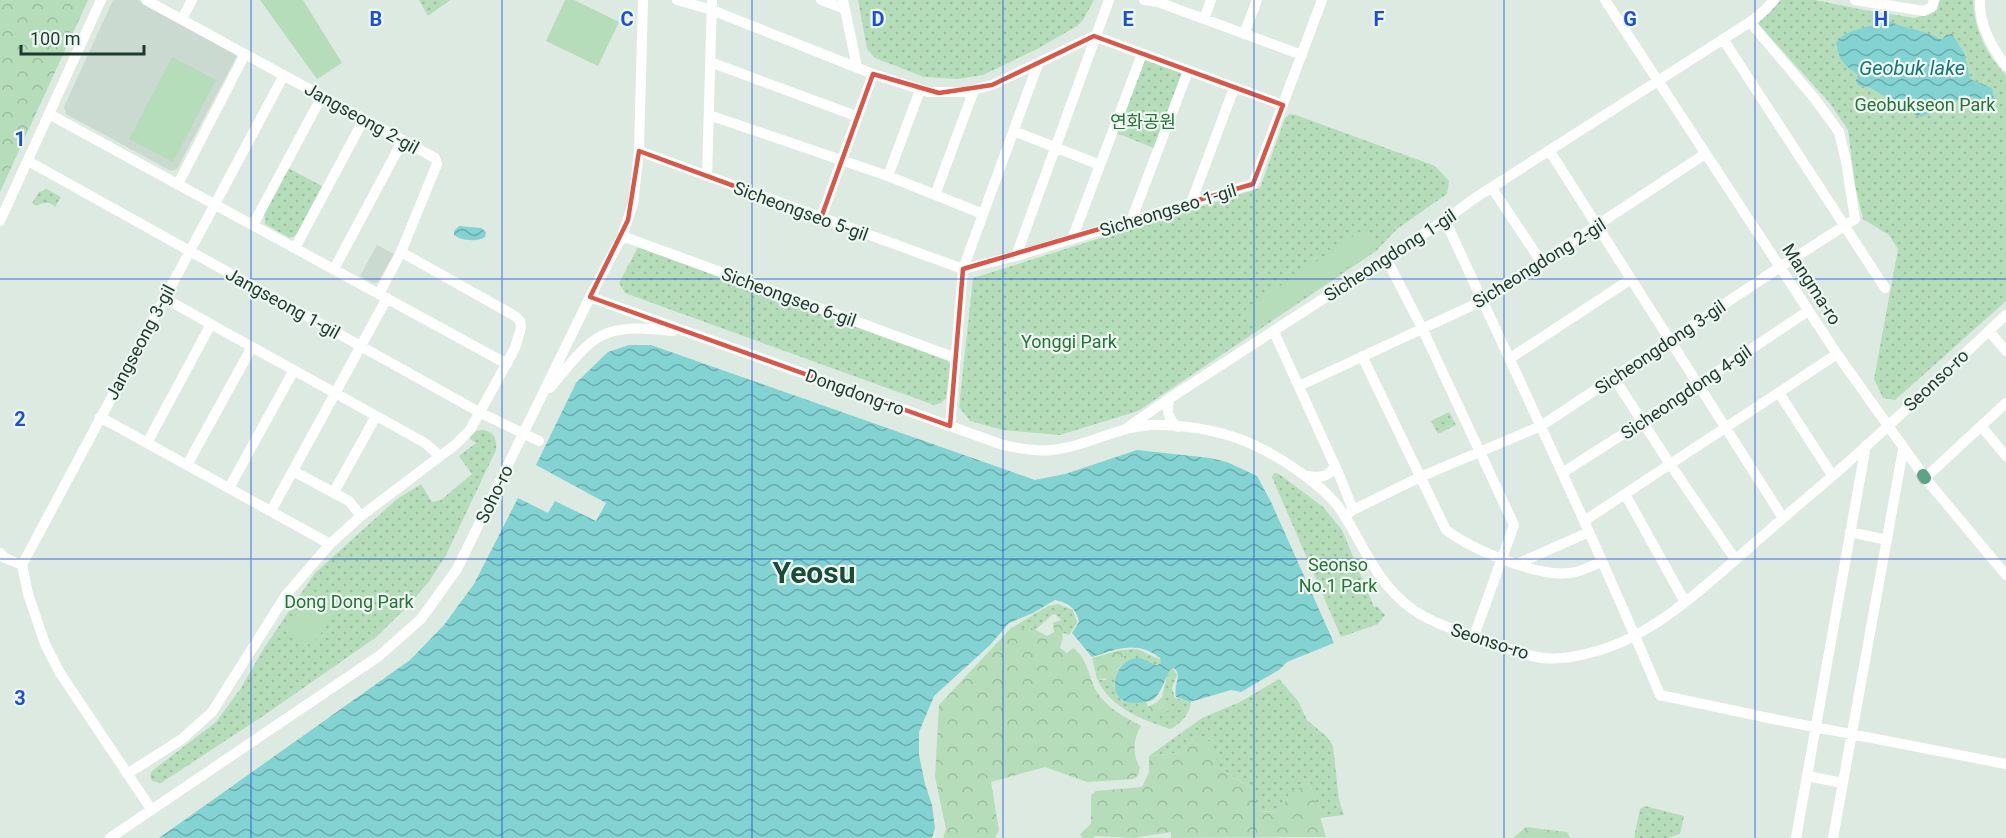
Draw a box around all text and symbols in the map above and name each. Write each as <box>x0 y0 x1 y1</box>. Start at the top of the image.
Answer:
text: B <box>370 7 382 31</box>
text: C <box>620 7 634 31</box>
text: D <box>872 7 885 31</box>
text: E <box>1122 7 1134 31</box>
text: F <box>1374 7 1385 31</box>
text: G <box>1623 7 1637 31</box>
text: H <box>1874 7 1888 31</box>
scale bar <box>21 18 144 56</box>
text: 100 m <box>30 28 81 49</box>
water label: Geobuk lake <box>1859 56 1965 80</box>
street label: Jangseong 2-gil <box>301 78 423 158</box>
park label: Geobukseon Park <box>1854 94 1996 115</box>
park label: 연화공원 <box>1110 111 1176 132</box>
text: 1 <box>14 127 26 151</box>
street label: Sicheongseo 5-gil <box>731 177 871 245</box>
street label: Sicheongseo 1-gil <box>1097 179 1239 241</box>
street label: Sicheongdong 1-gil <box>1320 204 1460 306</box>
street label: Sicheongdong 2-gil <box>1469 214 1609 312</box>
street label: Mangma-ro <box>1778 240 1846 328</box>
street label: Jangseong 1-gil <box>222 263 344 343</box>
street label: Sicheongseo 6-gil <box>719 263 859 331</box>
street label: Jangseong 3-gil <box>101 281 179 403</box>
street label: Sicheongdong 3-gil <box>1591 295 1729 399</box>
park label: Yonggi Park <box>1021 331 1118 352</box>
street label: Sicheongdong 4-gil <box>1617 340 1755 444</box>
street label: Seonso-ro <box>1899 345 1973 415</box>
street label: Dongdong-ro <box>803 364 907 420</box>
text: 2 <box>14 407 26 431</box>
street label: Soho-ro <box>471 461 517 527</box>
park label: Seonso No.1 Park <box>1299 554 1378 596</box>
district label: Yeosu <box>773 555 855 590</box>
park label: Dong Dong Park <box>284 591 415 612</box>
street label: Seonso-ro <box>1448 618 1532 664</box>
text: 3 <box>14 686 26 710</box>

